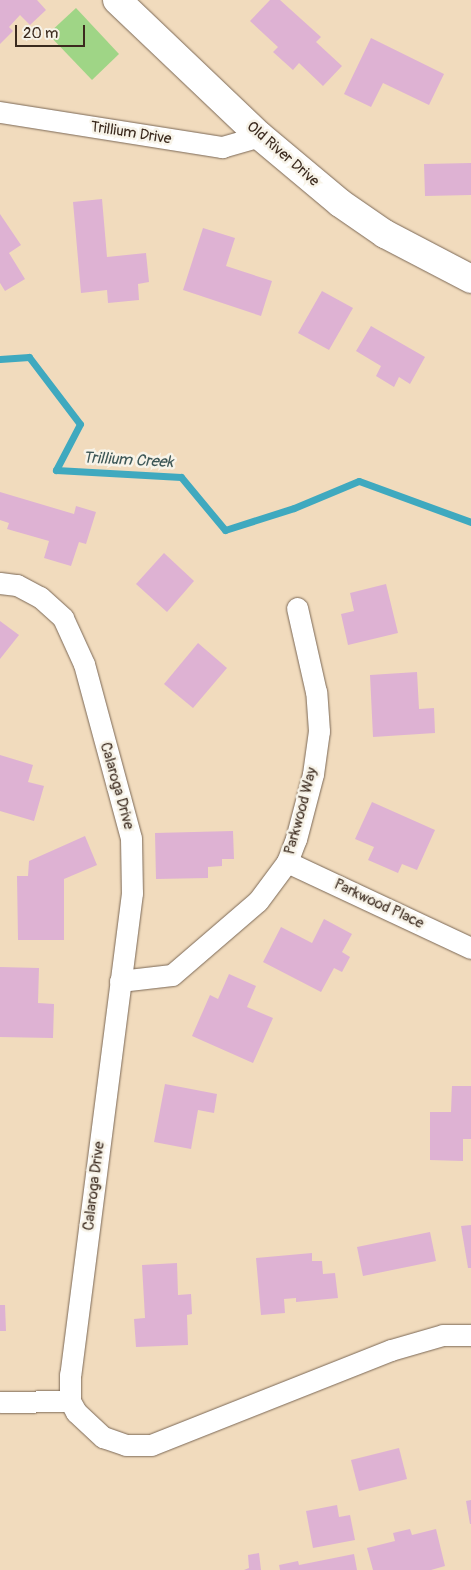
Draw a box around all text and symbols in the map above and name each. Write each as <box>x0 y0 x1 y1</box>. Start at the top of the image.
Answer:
scale bar <box>18 15 88 47</box>
text: 20 m <box>23 24 58 43</box>
street label: Trillium Drive <box>89 118 173 148</box>
street label: Old River Drive <box>243 118 323 190</box>
water label: Trillium Creek <box>82 448 174 472</box>
street label: Calaroga Drive <box>96 740 138 832</box>
street label: Parkwood Way <box>281 766 321 856</box>
street label: Parkwood Place <box>331 875 427 933</box>
street label: Calaroga Drive <box>80 1140 108 1232</box>

